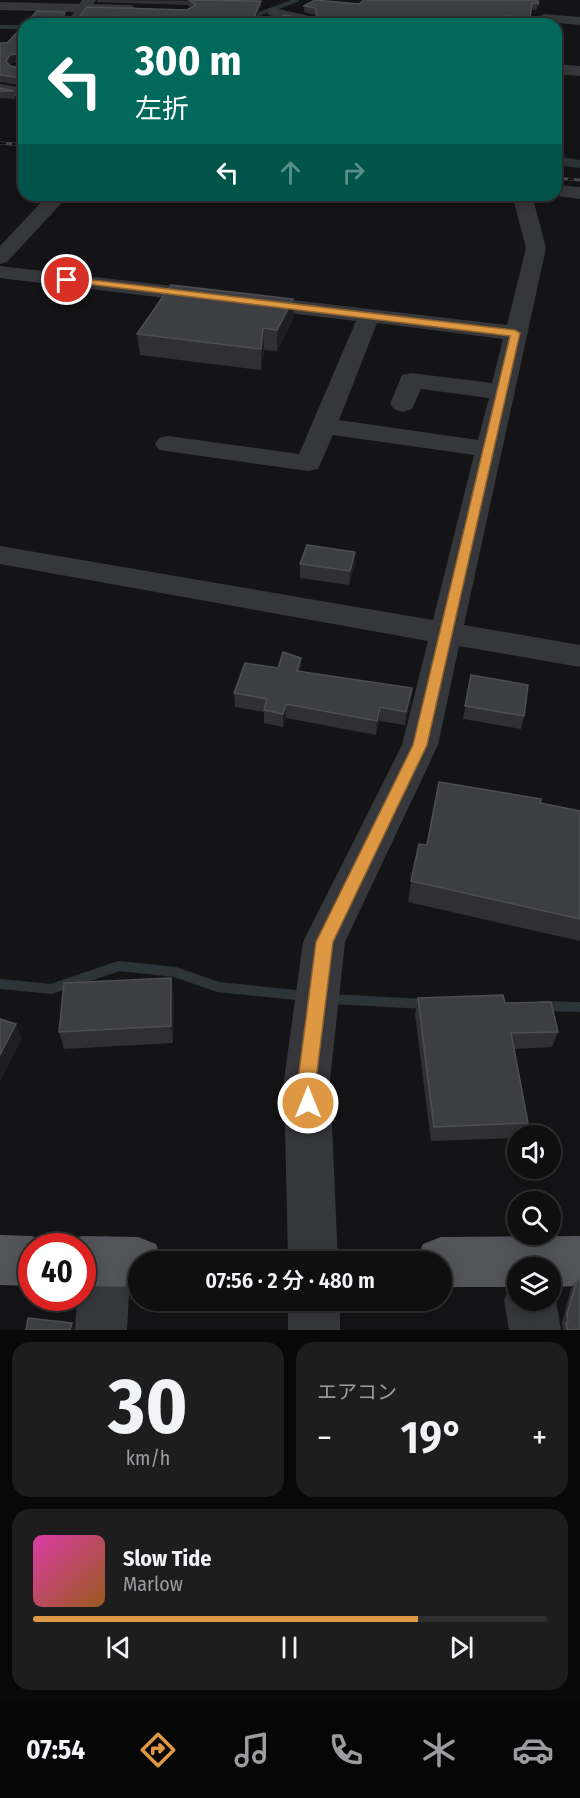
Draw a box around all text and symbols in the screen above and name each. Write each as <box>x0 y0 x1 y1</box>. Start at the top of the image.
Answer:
text: 300 m <box>135 36 242 86</box>
icon: left <box>36 42 114 120</box>
text: 左折 <box>135 93 189 125</box>
icon: left <box>211 156 244 189</box>
icon: ahead <box>274 156 307 189</box>
icon: right <box>337 156 370 189</box>
pin <box>41 254 92 305</box>
icon: arrive <box>50 263 83 296</box>
position arrow <box>276 1071 340 1135</box>
map controls <box>507 1125 561 1311</box>
button: sound <box>507 1125 561 1179</box>
button: search <box>507 1191 561 1245</box>
speed limit sign: 40 <box>18 1233 96 1311</box>
button: layers <box>507 1257 561 1311</box>
text: 07:56 · 2 分 · 480 m <box>205 1267 375 1294</box>
text: 30 <box>108 1360 188 1454</box>
text: エアコン <box>317 1380 397 1404</box>
text: 19° <box>401 1411 463 1465</box>
text: − <box>317 1418 332 1458</box>
text: + <box>532 1418 547 1458</box>
text: km/h <box>126 1446 170 1470</box>
text: Slow Tide <box>123 1545 211 1572</box>
text: Marlow <box>123 1572 183 1596</box>
icon: previous <box>102 1631 135 1664</box>
icon: pause <box>273 1631 306 1664</box>
icon: next <box>445 1631 478 1664</box>
icon: directions <box>137 1729 179 1771</box>
icon: music <box>231 1729 273 1771</box>
icon: phone <box>325 1729 367 1771</box>
icon: climate <box>418 1729 460 1771</box>
icon: car <box>512 1729 554 1771</box>
text: 07:54 <box>26 1734 85 1766</box>

